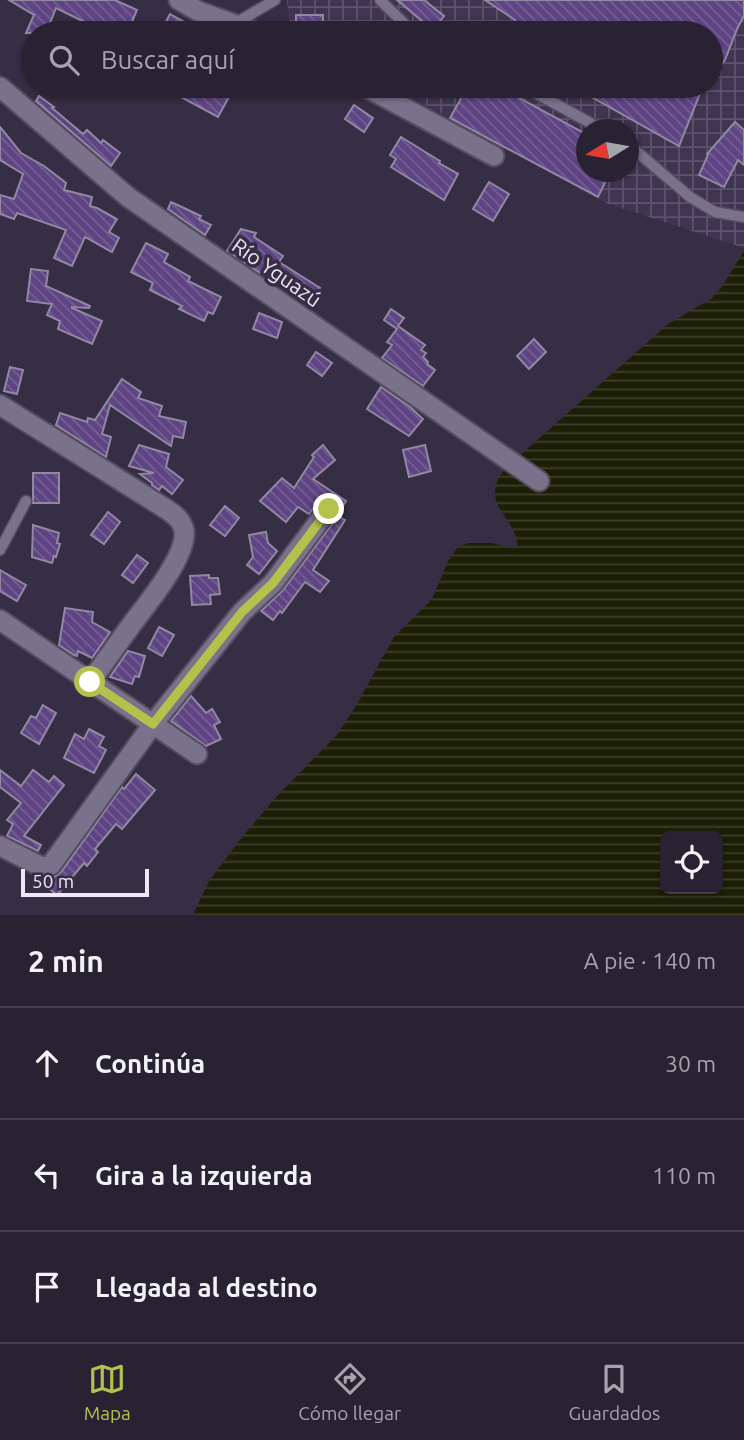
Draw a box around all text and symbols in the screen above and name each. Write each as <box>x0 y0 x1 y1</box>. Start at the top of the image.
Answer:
search box <box>21 21 723 98</box>
icon: search <box>45 41 83 79</box>
text: Buscar aquí <box>101 45 235 74</box>
north arrow <box>576 119 639 182</box>
street label: Río Yguazú <box>228 233 326 311</box>
route end <box>313 493 344 524</box>
route start <box>74 666 105 697</box>
map controls <box>660 831 723 894</box>
button: locate <box>660 831 723 894</box>
scale bar <box>21 866 149 898</box>
text: 50 m <box>32 870 74 892</box>
text: 2 min <box>28 944 104 978</box>
text: A pie · 140 m <box>584 948 716 973</box>
icon: ahead <box>28 1044 66 1082</box>
text: Continúa <box>95 1049 205 1078</box>
text: 30 m <box>665 1051 716 1076</box>
icon: left <box>28 1156 66 1194</box>
text: Gira a la izquierda <box>95 1161 313 1190</box>
text: 110 m <box>652 1163 716 1188</box>
icon: arrive <box>28 1268 66 1306</box>
text: Llegada al destino <box>95 1273 318 1302</box>
tab: Mapa <box>84 1360 131 1424</box>
tab: Cómo llegar <box>298 1360 401 1424</box>
tab: Guardados <box>569 1360 660 1424</box>

